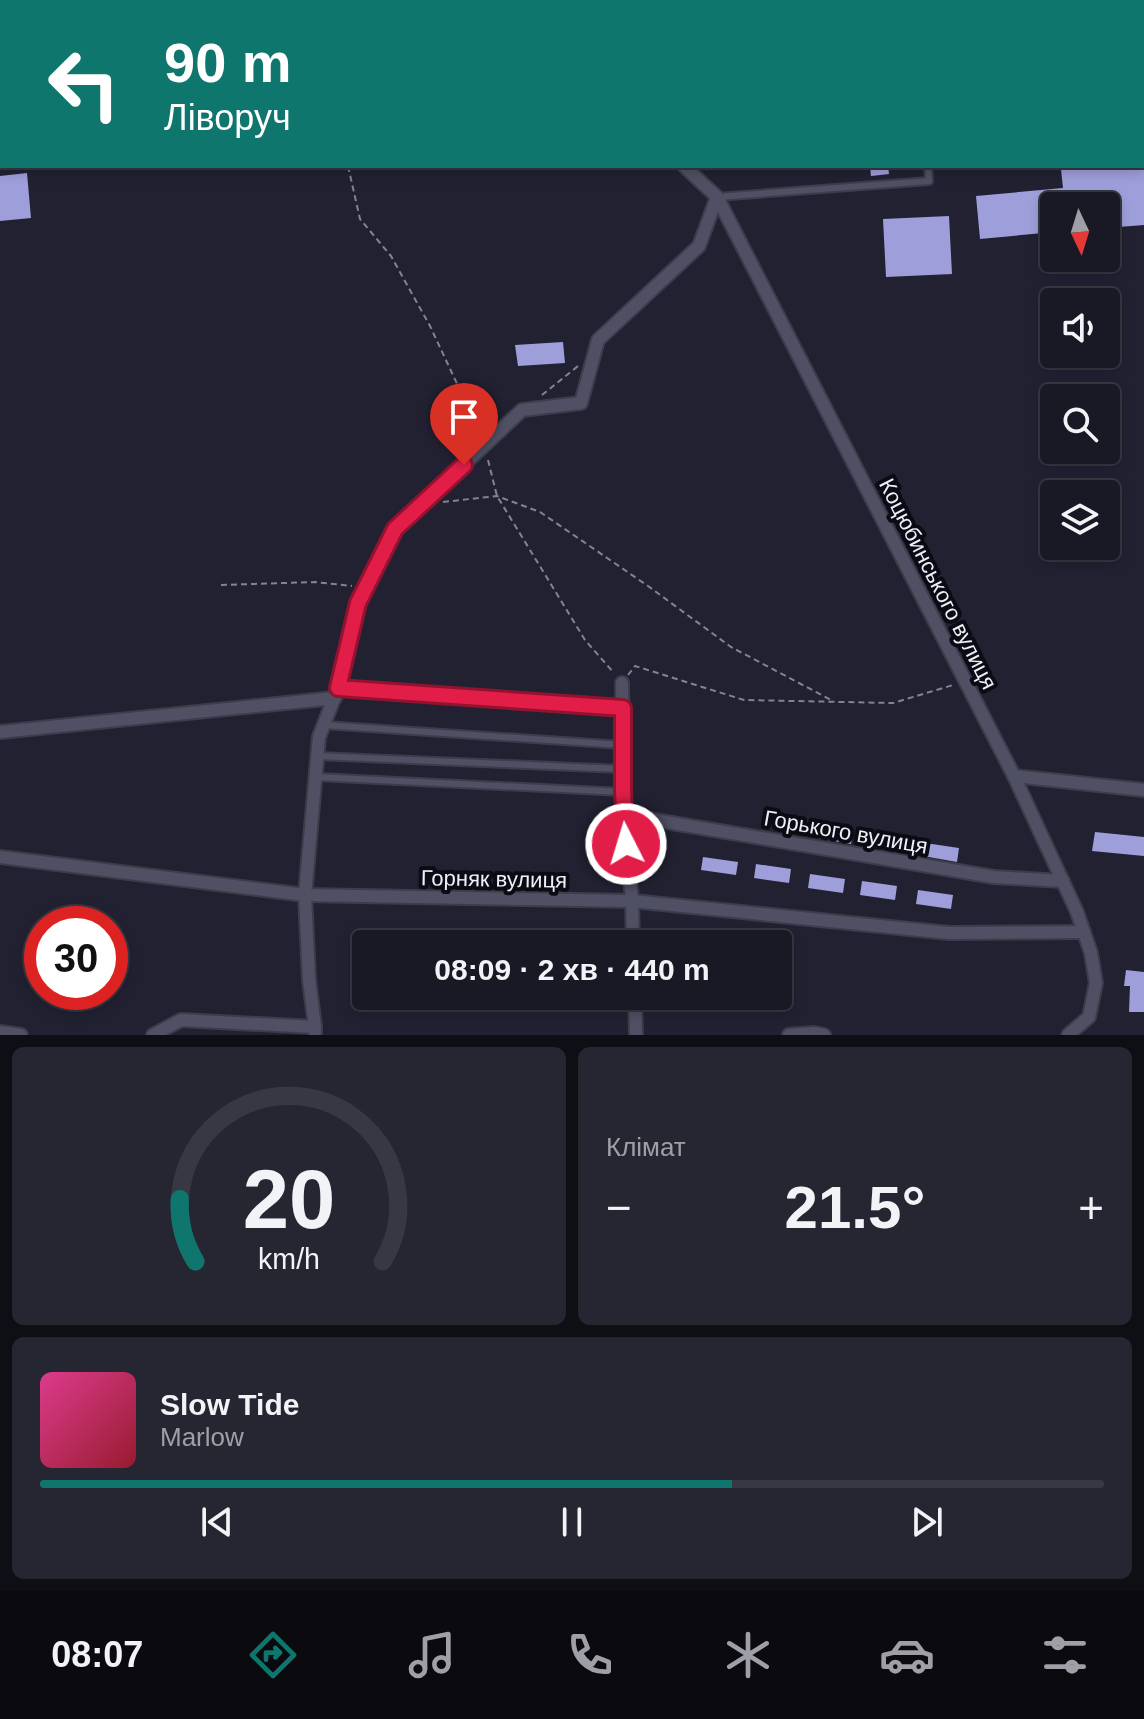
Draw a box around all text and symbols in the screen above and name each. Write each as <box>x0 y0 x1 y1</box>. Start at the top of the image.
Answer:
text: 90 m <box>164 31 292 94</box>
icon: left <box>32 32 136 136</box>
text: Ліворуч <box>164 97 291 138</box>
north arrow <box>1040 192 1120 272</box>
map controls <box>1040 192 1120 560</box>
button: sound <box>1040 288 1120 368</box>
pin <box>430 383 498 465</box>
button: search <box>1040 384 1120 464</box>
icon: arrive <box>442 395 486 439</box>
street label: Коцюбинського вулиця <box>874 475 1002 693</box>
button: layers <box>1040 480 1120 560</box>
position arrow <box>584 802 668 886</box>
street label: Горького вулиця <box>762 805 930 859</box>
street label: Горняк вулиця <box>421 865 567 893</box>
speed limit sign: 30 <box>24 906 128 1010</box>
text: 08:09 · 2 хв · 440 m <box>434 953 710 986</box>
text: Клімат <box>606 1132 686 1162</box>
text: 20 <box>243 1153 335 1246</box>
text: 21.5° <box>785 1174 925 1241</box>
text: − <box>606 1183 632 1232</box>
text: + <box>1078 1183 1104 1232</box>
text: km/h <box>258 1243 320 1275</box>
text: Slow Tide <box>160 1388 299 1421</box>
text: Marlow <box>160 1422 244 1452</box>
icon: previous <box>195 1500 239 1544</box>
icon: pause <box>550 1500 594 1544</box>
icon: next <box>905 1500 949 1544</box>
icon: directions <box>245 1627 301 1683</box>
icon: music <box>404 1627 460 1683</box>
icon: phone <box>562 1627 618 1683</box>
icon: climate <box>720 1627 776 1683</box>
icon: car <box>879 1627 935 1683</box>
icon: filters <box>1037 1627 1093 1683</box>
text: 08:07 <box>51 1634 143 1675</box>

